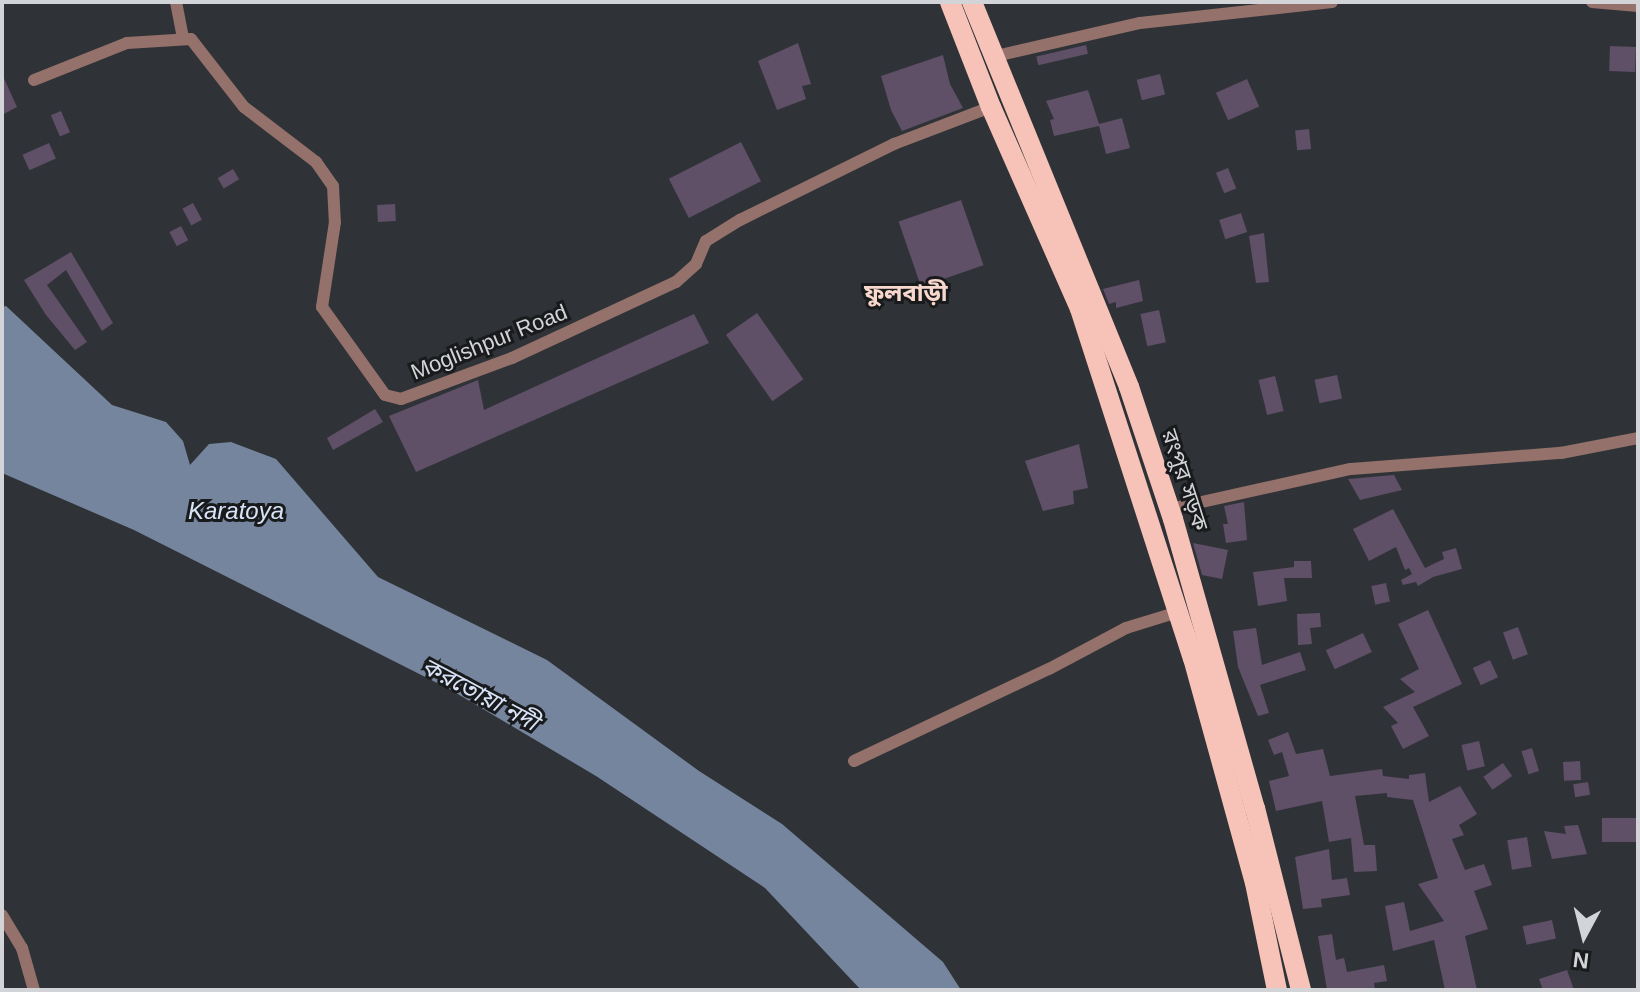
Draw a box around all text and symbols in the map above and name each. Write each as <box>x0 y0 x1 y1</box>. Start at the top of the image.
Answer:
district label: ফুলবাড়ী <box>864 279 948 307</box>
street label: Moglishpur Road <box>407 299 571 385</box>
street label: রংপুর সড়ক <box>1156 426 1214 534</box>
water label: Karatoya <box>188 497 284 525</box>
water label: করতোয়া নদী <box>417 651 543 737</box>
north arrow <box>1544 896 1624 976</box>
text: N <box>1572 947 1590 974</box>

